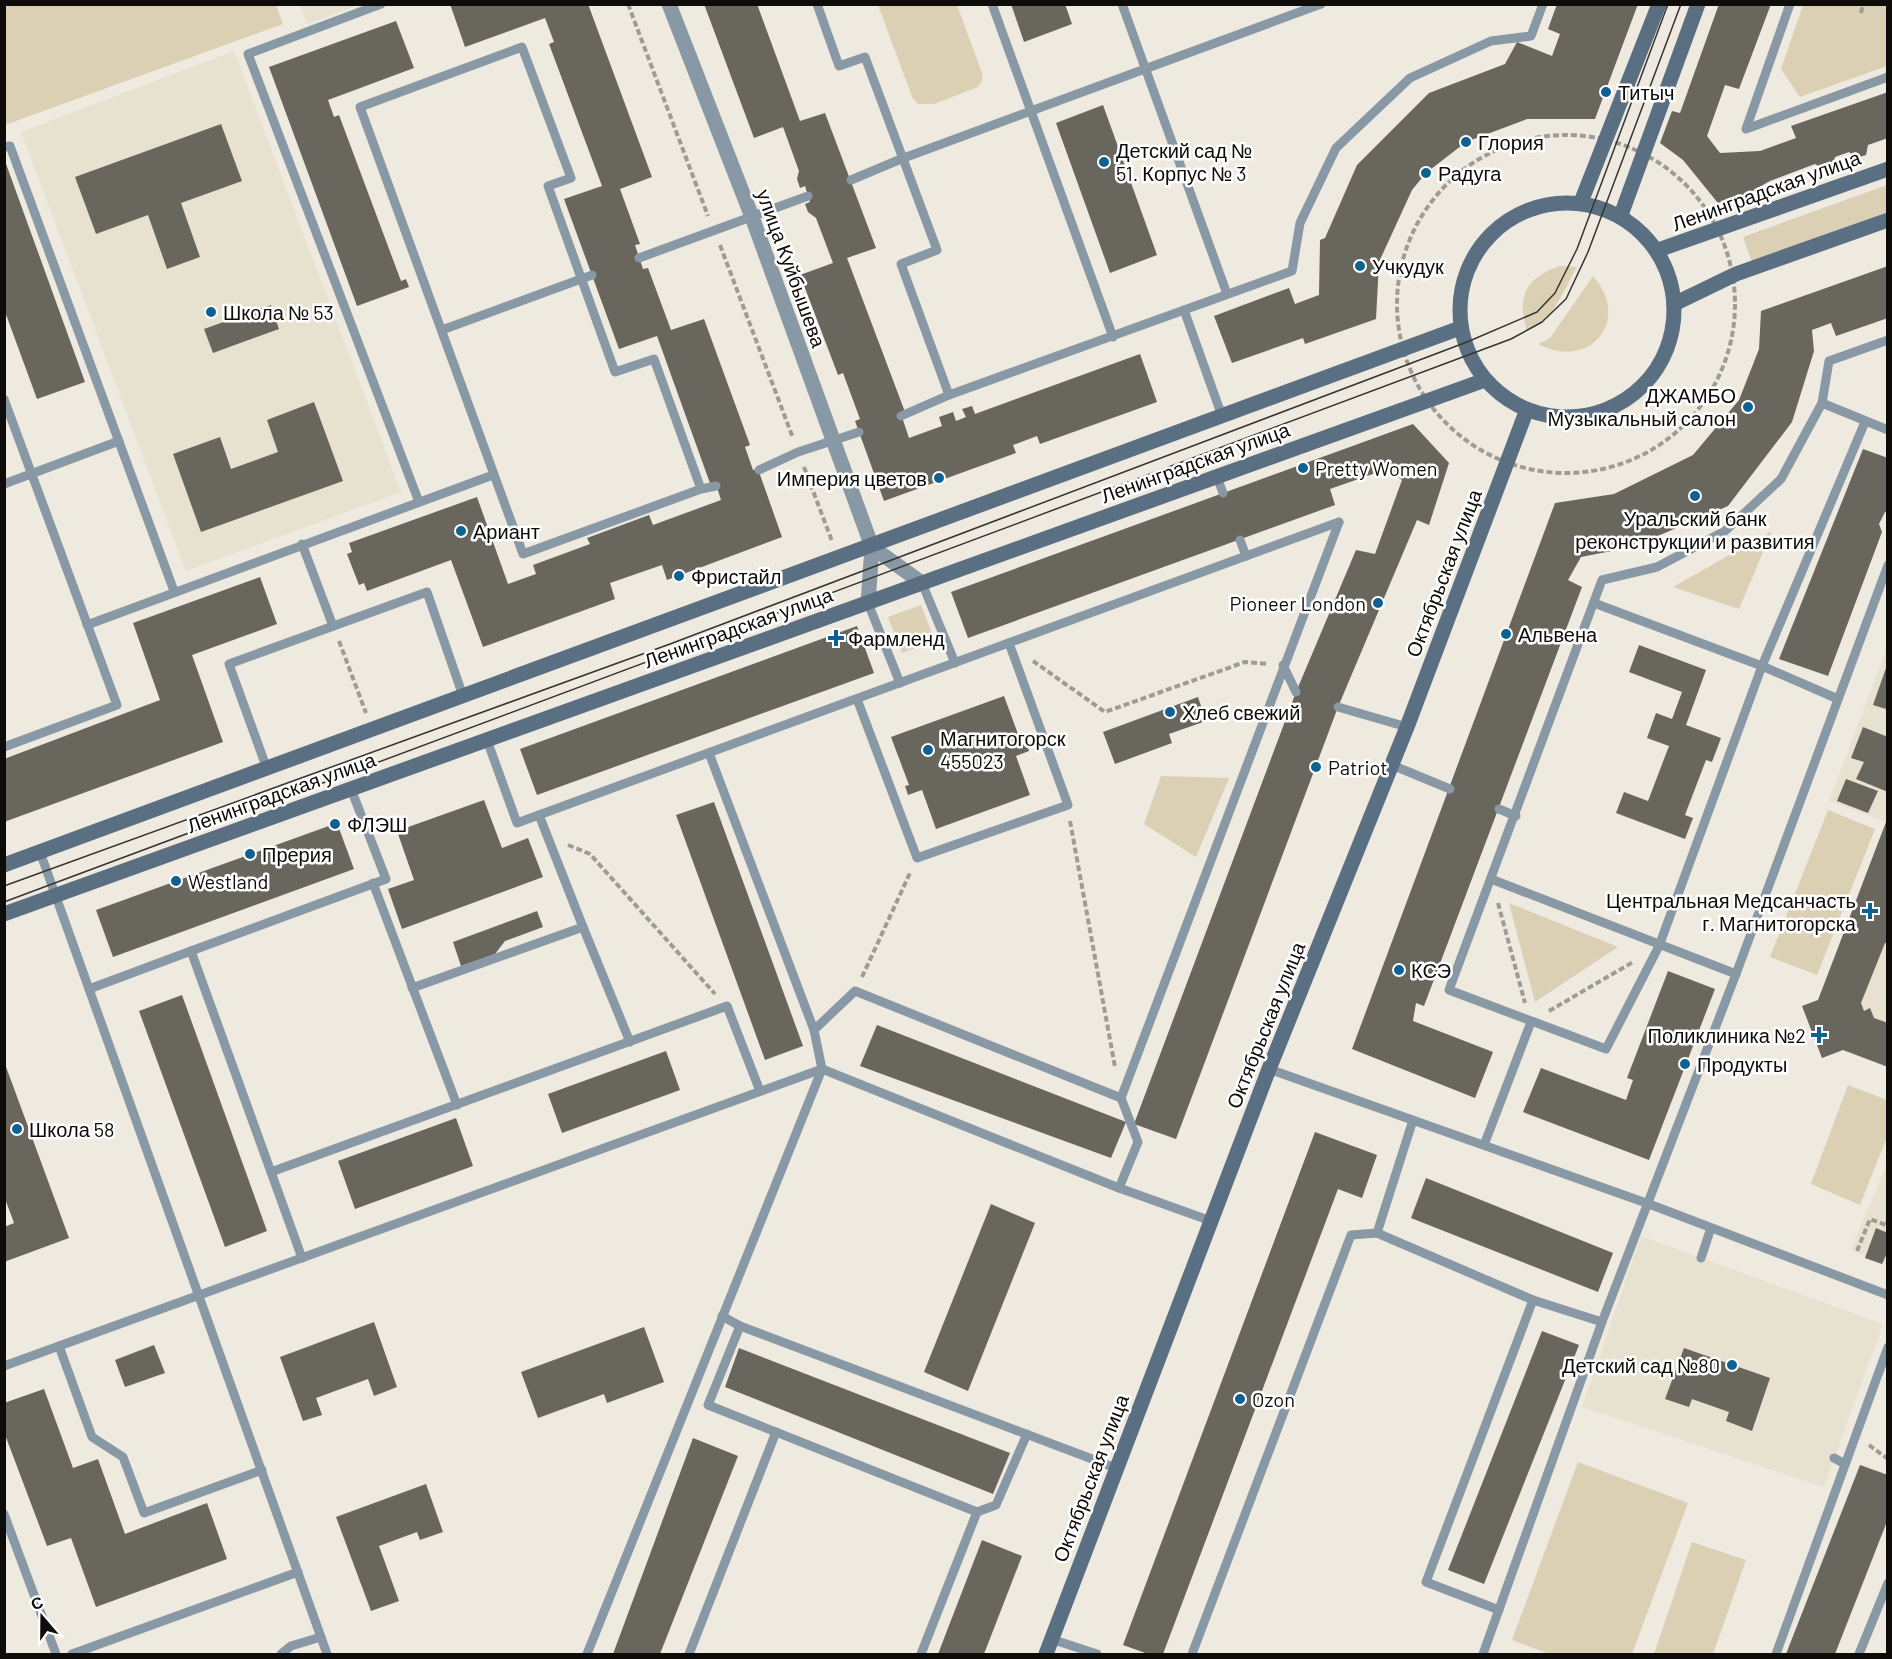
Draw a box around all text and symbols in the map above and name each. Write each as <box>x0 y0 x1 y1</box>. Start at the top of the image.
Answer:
place label: Титыч <box>1618 80 1674 104</box>
marker: Титыч <box>1599 85 1613 99</box>
place label: Глория <box>1478 130 1544 154</box>
marker: Глория <box>1459 135 1473 149</box>
place label: Детский сад № 51. Корпус № 3 <box>1116 138 1252 185</box>
street label: Ленинградская улица <box>1668 144 1864 235</box>
marker: Детский сад № 51. Корпус № 3 <box>1097 155 1111 169</box>
place label: Радуга <box>1438 161 1502 185</box>
marker: Радуга <box>1419 166 1433 180</box>
street label: улица Куйбышева <box>752 186 832 351</box>
place label: Учкудук <box>1372 254 1444 278</box>
marker: Учкудук <box>1353 259 1367 273</box>
place label: Школа № 53 <box>223 300 334 324</box>
marker: Школа № 53 <box>204 305 218 319</box>
place label: ДЖАМБО Музыкальный салон <box>1547 383 1736 430</box>
marker: ДЖАМБО Музыкальный салон <box>1741 400 1755 414</box>
street label: Ленинградская улица <box>1097 416 1293 507</box>
place label: Pretty Women <box>1315 456 1438 480</box>
marker: Pretty Women <box>1296 461 1310 475</box>
place label: Империя цветов <box>777 466 927 490</box>
marker: Империя цветов <box>932 471 946 485</box>
street label: Октябрьская улица <box>1400 485 1486 660</box>
marker: Уральский банк реконструкции и развития <box>1688 489 1702 503</box>
place label: Уральский банк реконструкции и развития <box>1575 506 1815 553</box>
place label: Ариант <box>473 519 540 543</box>
marker: Ариант <box>454 524 468 538</box>
place label: Фристайл <box>691 564 781 588</box>
marker: Фристайл <box>672 569 686 583</box>
street label: Ленинградская улица <box>640 581 836 672</box>
place label: Pioneer London <box>1229 591 1366 615</box>
marker: Pioneer London <box>1371 596 1385 610</box>
place label: Альвена <box>1518 622 1598 646</box>
place label: Фармленд <box>848 626 945 650</box>
marker: Альвена <box>1499 627 1513 641</box>
marker: Фармленд <box>829 631 843 645</box>
place label: Хлеб свежий <box>1182 700 1300 724</box>
marker: Хлеб свежий <box>1163 705 1177 719</box>
place label: Магнитогорск 455023 <box>940 726 1066 773</box>
marker: Магнитогорск 455023 <box>921 743 935 757</box>
street label: Ленинградская улица <box>183 746 379 837</box>
place label: Patriot <box>1328 755 1388 779</box>
marker: Patriot <box>1309 760 1323 774</box>
place label: ФЛЭШ <box>347 812 407 836</box>
marker: ФЛЭШ <box>328 817 342 831</box>
place label: Прерия <box>262 842 332 866</box>
marker: Прерия <box>243 847 257 861</box>
place label: Westland <box>188 869 268 893</box>
marker: Westland <box>169 874 183 888</box>
place label: Центральная Медсанчасть г. Магнитогорска <box>1606 888 1857 935</box>
marker: Центральная Медсанчасть г. Магнитогорска <box>1861 902 1879 920</box>
street label: Октябрьская улица <box>1221 937 1310 1112</box>
place label: КСЭ <box>1411 958 1451 982</box>
marker: КСЭ <box>1392 963 1406 977</box>
place label: Поликлиника №2 <box>1648 1023 1806 1047</box>
marker: Поликлиника №2 <box>1810 1026 1828 1044</box>
place label: Продукты <box>1697 1052 1787 1076</box>
marker: Продукты <box>1678 1057 1692 1071</box>
place label: Школа 58 <box>29 1117 114 1141</box>
marker: Школа 58 <box>10 1122 24 1136</box>
place label: Детский сад №80 <box>1562 1353 1720 1377</box>
marker: Детский сад №80 <box>1725 1358 1739 1372</box>
place label: Ozon <box>1252 1387 1295 1411</box>
street label: Октябрьская улица <box>1047 1390 1133 1565</box>
marker: Ozon <box>1233 1392 1247 1406</box>
north arrow <box>12 1587 72 1647</box>
text: С <box>28 1591 46 1613</box>

